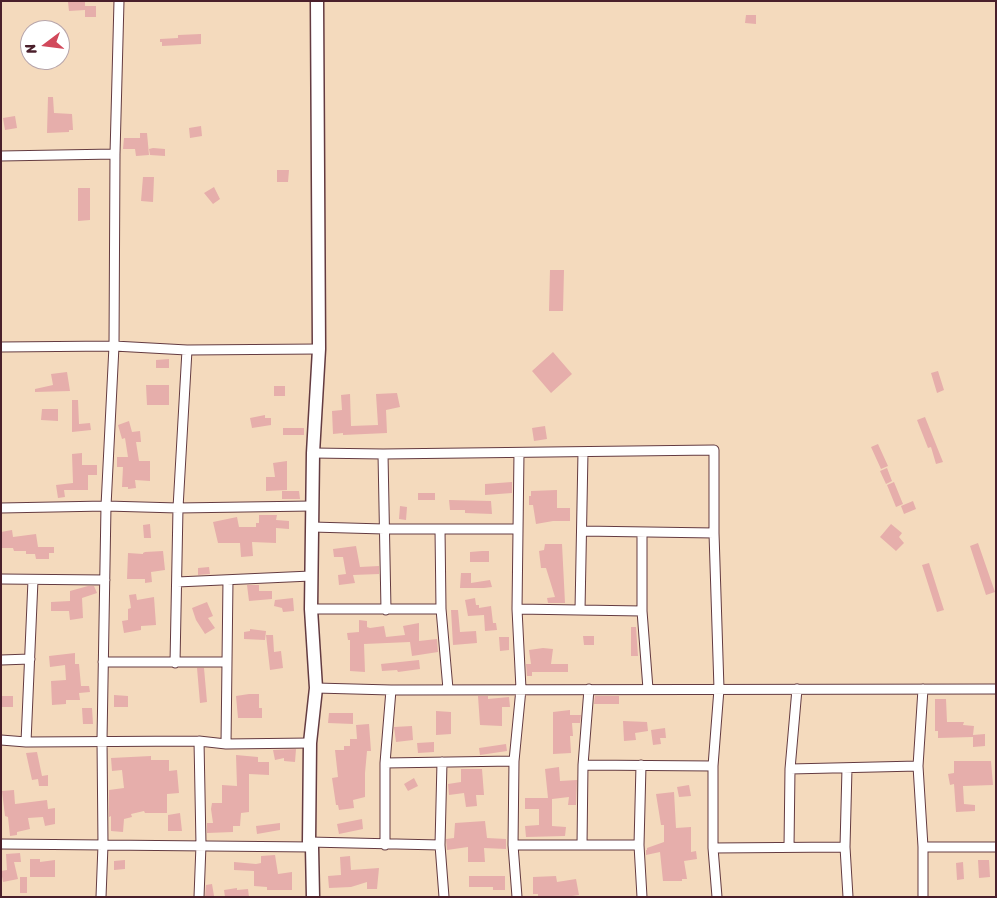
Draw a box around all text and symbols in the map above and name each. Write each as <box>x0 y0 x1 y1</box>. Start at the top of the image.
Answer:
north arrow <box>20 20 70 70</box>
text: N <box>18 41 44 57</box>

